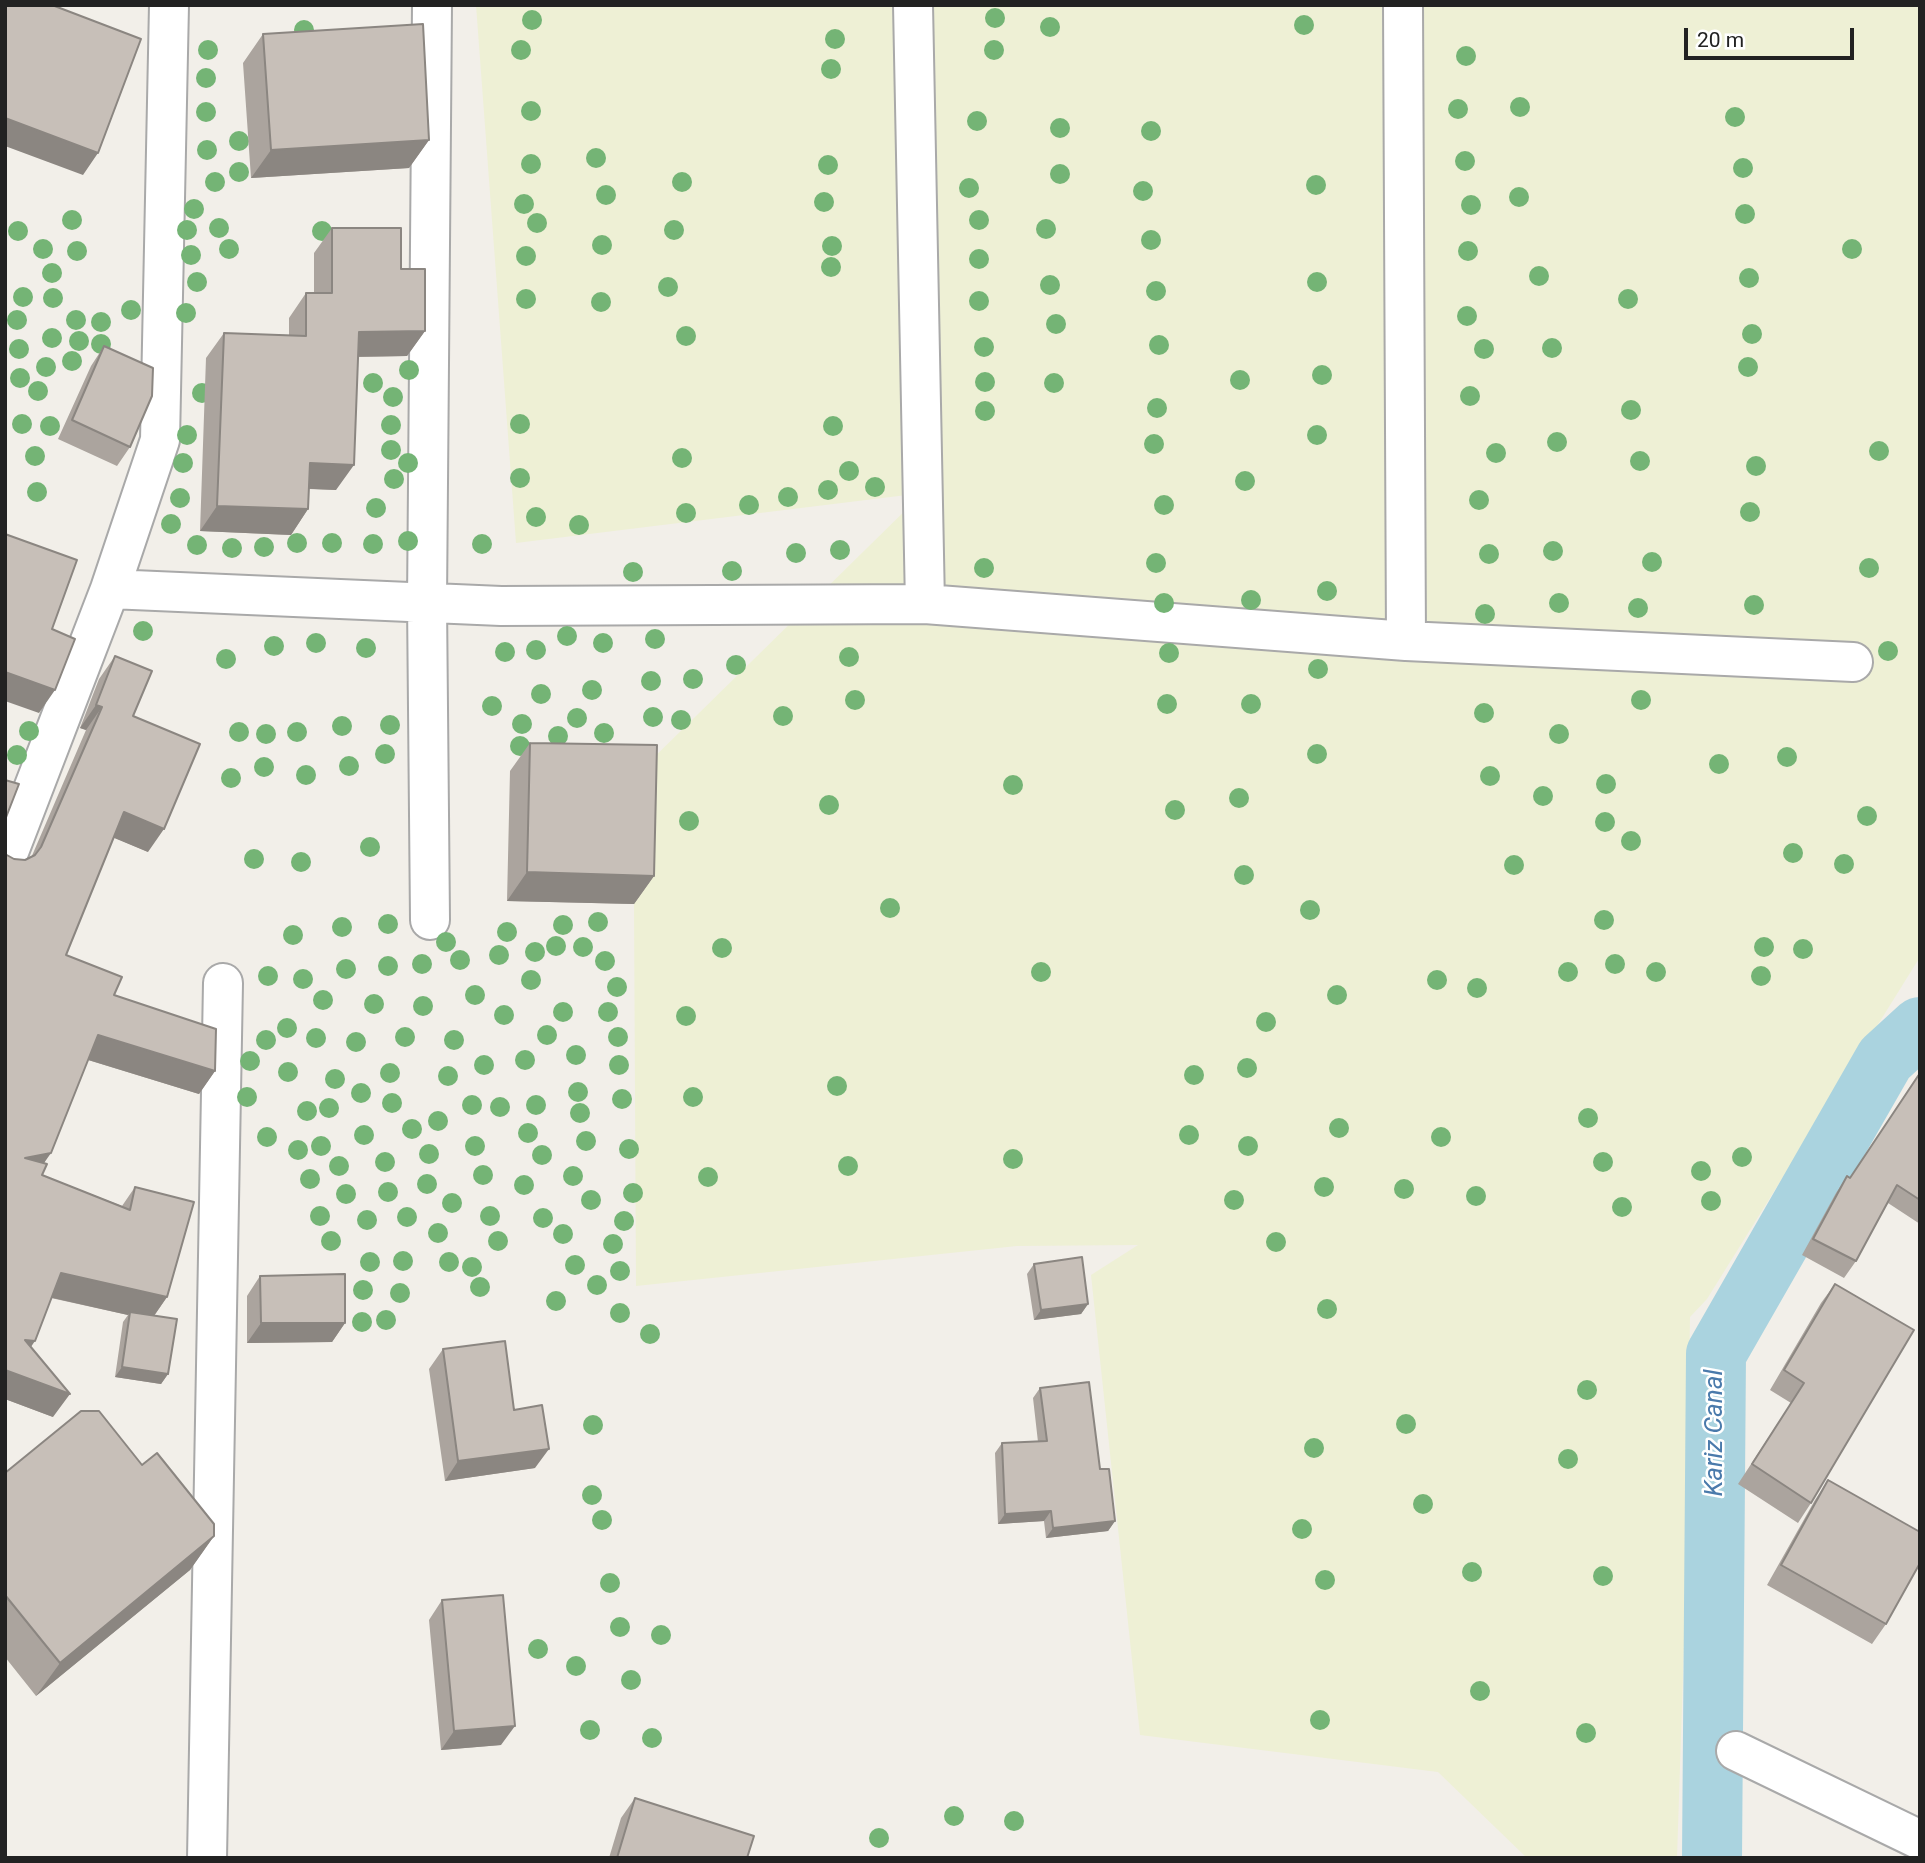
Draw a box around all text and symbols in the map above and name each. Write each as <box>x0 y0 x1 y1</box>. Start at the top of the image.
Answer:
scale bar <box>1687 14 1857 58</box>
text: 20 m <box>1697 28 1744 52</box>
water label: Kariz Canal <box>1699 1369 1731 1497</box>

